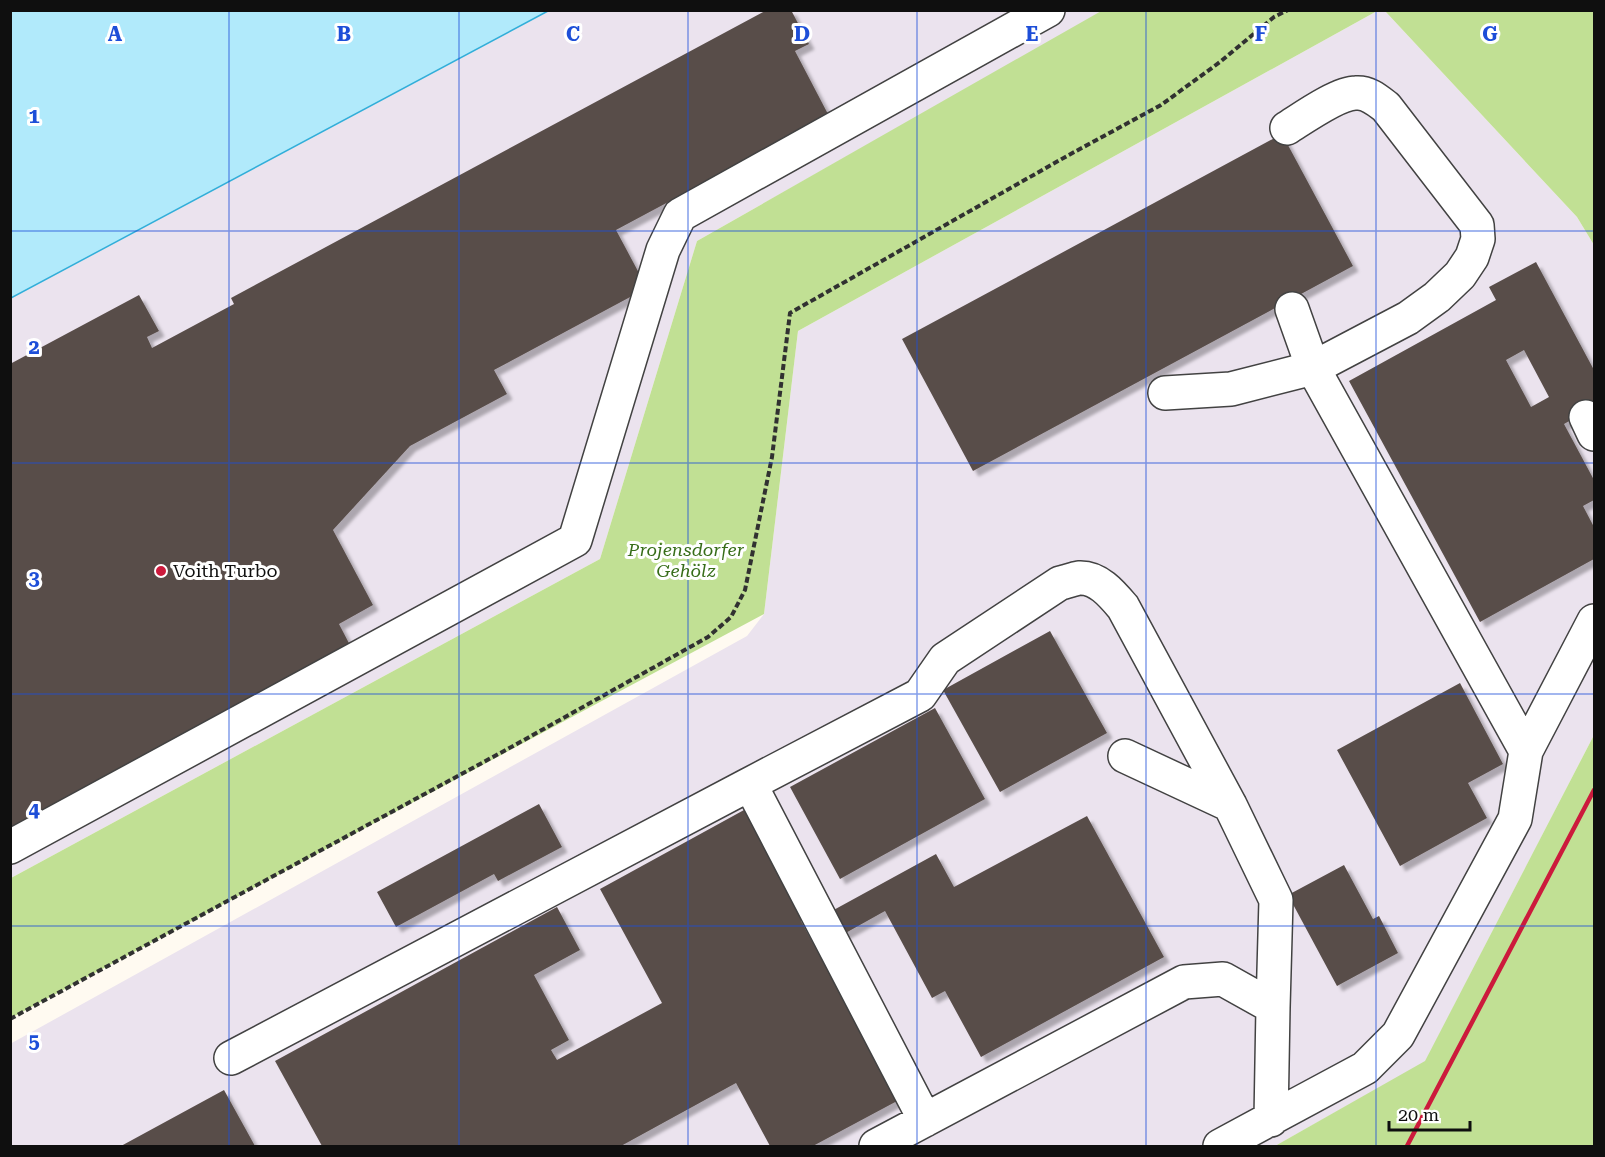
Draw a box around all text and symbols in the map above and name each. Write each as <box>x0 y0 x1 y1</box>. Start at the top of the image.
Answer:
text: A <box>108 22 123 46</box>
text: B <box>337 22 351 46</box>
text: C <box>566 22 580 46</box>
text: D <box>794 22 810 46</box>
text: E <box>1026 22 1039 46</box>
text: F <box>1255 22 1267 46</box>
text: G <box>1482 22 1498 46</box>
text: 1 <box>28 104 40 128</box>
text: 2 <box>28 335 40 359</box>
park label: Projensdorfer Gehölz <box>627 539 745 581</box>
place label: Voith Turbo <box>173 560 277 581</box>
marker: Voith Turbo <box>154 564 168 578</box>
text: 3 <box>28 566 40 590</box>
text: 4 <box>28 798 40 822</box>
text: 5 <box>28 1029 40 1053</box>
scale bar <box>1389 1094 1470 1132</box>
text: 20 m <box>1398 1104 1439 1125</box>

